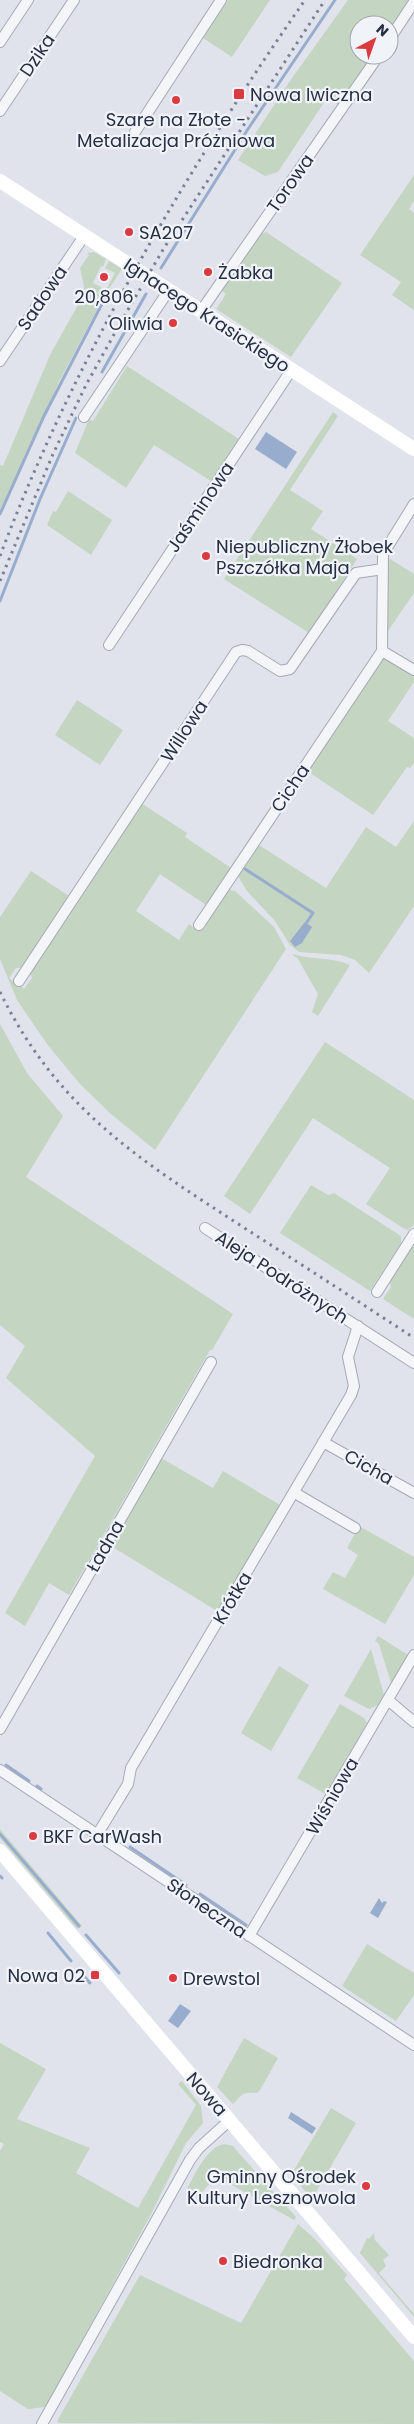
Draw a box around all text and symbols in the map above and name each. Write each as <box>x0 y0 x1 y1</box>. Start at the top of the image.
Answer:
north arrow <box>349 15 399 65</box>
text: N <box>372 19 393 41</box>
street label: Dzika <box>14 29 60 81</box>
place label: Nowa Iwiczna <box>250 82 372 107</box>
marker: Nowa Iwiczna <box>232 87 246 101</box>
marker: Szare na Złote - Metalizacja Próżniowa <box>170 94 182 106</box>
place label: Szare na Złote - Metalizacja Próżniowa <box>77 107 275 153</box>
street label: Torowa <box>261 149 319 217</box>
place label: SA207 <box>139 220 193 245</box>
marker: SA207 <box>123 226 135 238</box>
street label: Ignacego Krasickiego <box>119 252 295 378</box>
place label: Żabka <box>218 260 274 285</box>
street label: Sadowa <box>11 261 73 335</box>
marker: Żabka <box>202 266 214 278</box>
marker: 20,806 <box>98 271 110 283</box>
place label: 20,806 <box>74 284 134 309</box>
place label: Oliwia <box>109 311 163 336</box>
marker: Oliwia <box>167 317 179 329</box>
street label: Jaśminowa <box>161 457 239 557</box>
place label: Niepubliczny Żłobek Pszczółka Maja <box>216 534 394 580</box>
marker: Niepubliczny Żłobek Pszczółka Maja <box>200 550 212 562</box>
street label: Willowa <box>155 695 213 767</box>
street label: Cicha <box>265 759 315 817</box>
street label: Aleja Podróżnych <box>211 1225 353 1329</box>
street label: Cicha <box>340 1443 398 1491</box>
street label: Ładna <box>80 1516 130 1576</box>
street label: Krótka <box>207 1567 257 1629</box>
street label: Wiśniowa <box>300 1753 364 1839</box>
place label: BKF CarWash <box>43 1824 162 1849</box>
marker: BKF CarWash <box>27 1830 39 1842</box>
street label: Słoneczna <box>162 1872 252 1944</box>
place label: Nowa 02 <box>7 1963 85 1988</box>
place label: Drewstol <box>183 1966 260 1991</box>
marker: Nowa 02 <box>89 1969 101 1981</box>
marker: Drewstol <box>167 1972 179 1984</box>
street label: Nowa <box>181 2067 233 2121</box>
place label: Gminny Ośrodek Kultury Lesznowola <box>187 2164 357 2210</box>
marker: Gminny Ośrodek Kultury Lesznowola <box>360 2180 372 2192</box>
place label: Biedronka <box>233 2249 323 2274</box>
marker: Biedronka <box>217 2255 229 2267</box>

